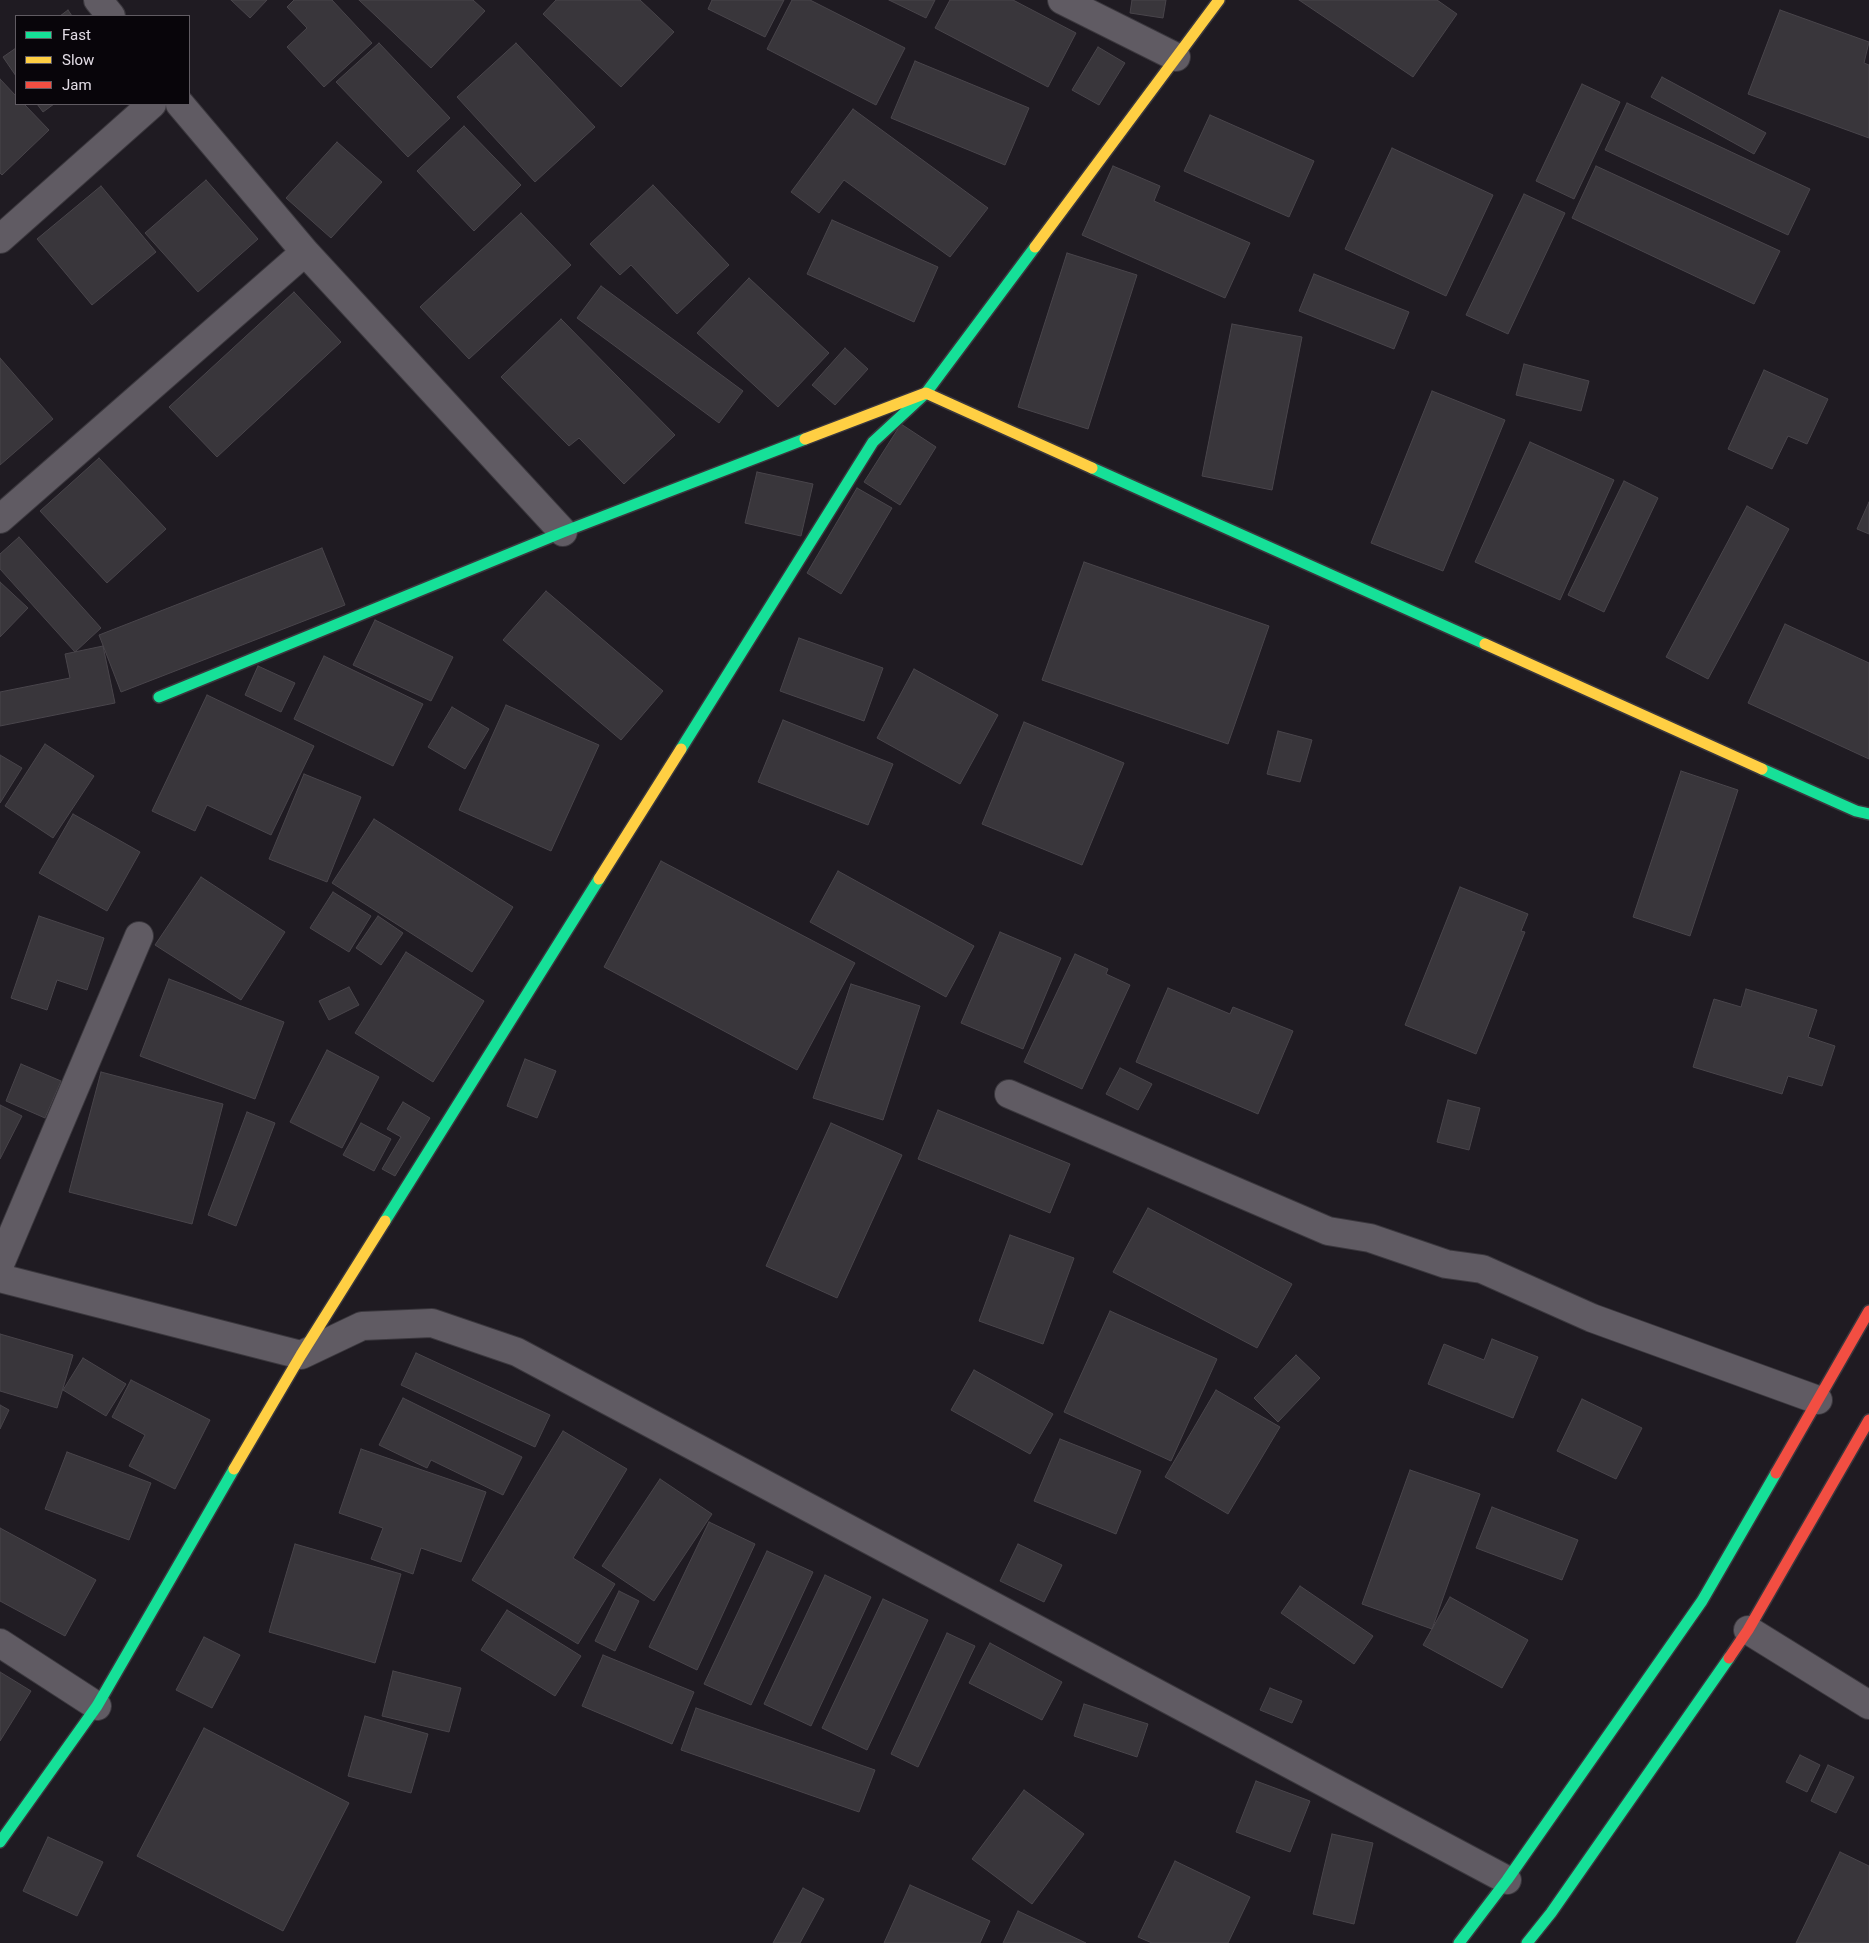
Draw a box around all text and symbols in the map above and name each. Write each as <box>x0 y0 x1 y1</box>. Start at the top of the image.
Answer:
legend <box>15 15 190 105</box>
text: Fast <box>62 26 91 44</box>
text: Slow <box>62 51 94 69</box>
text: Jam <box>62 76 92 94</box>

